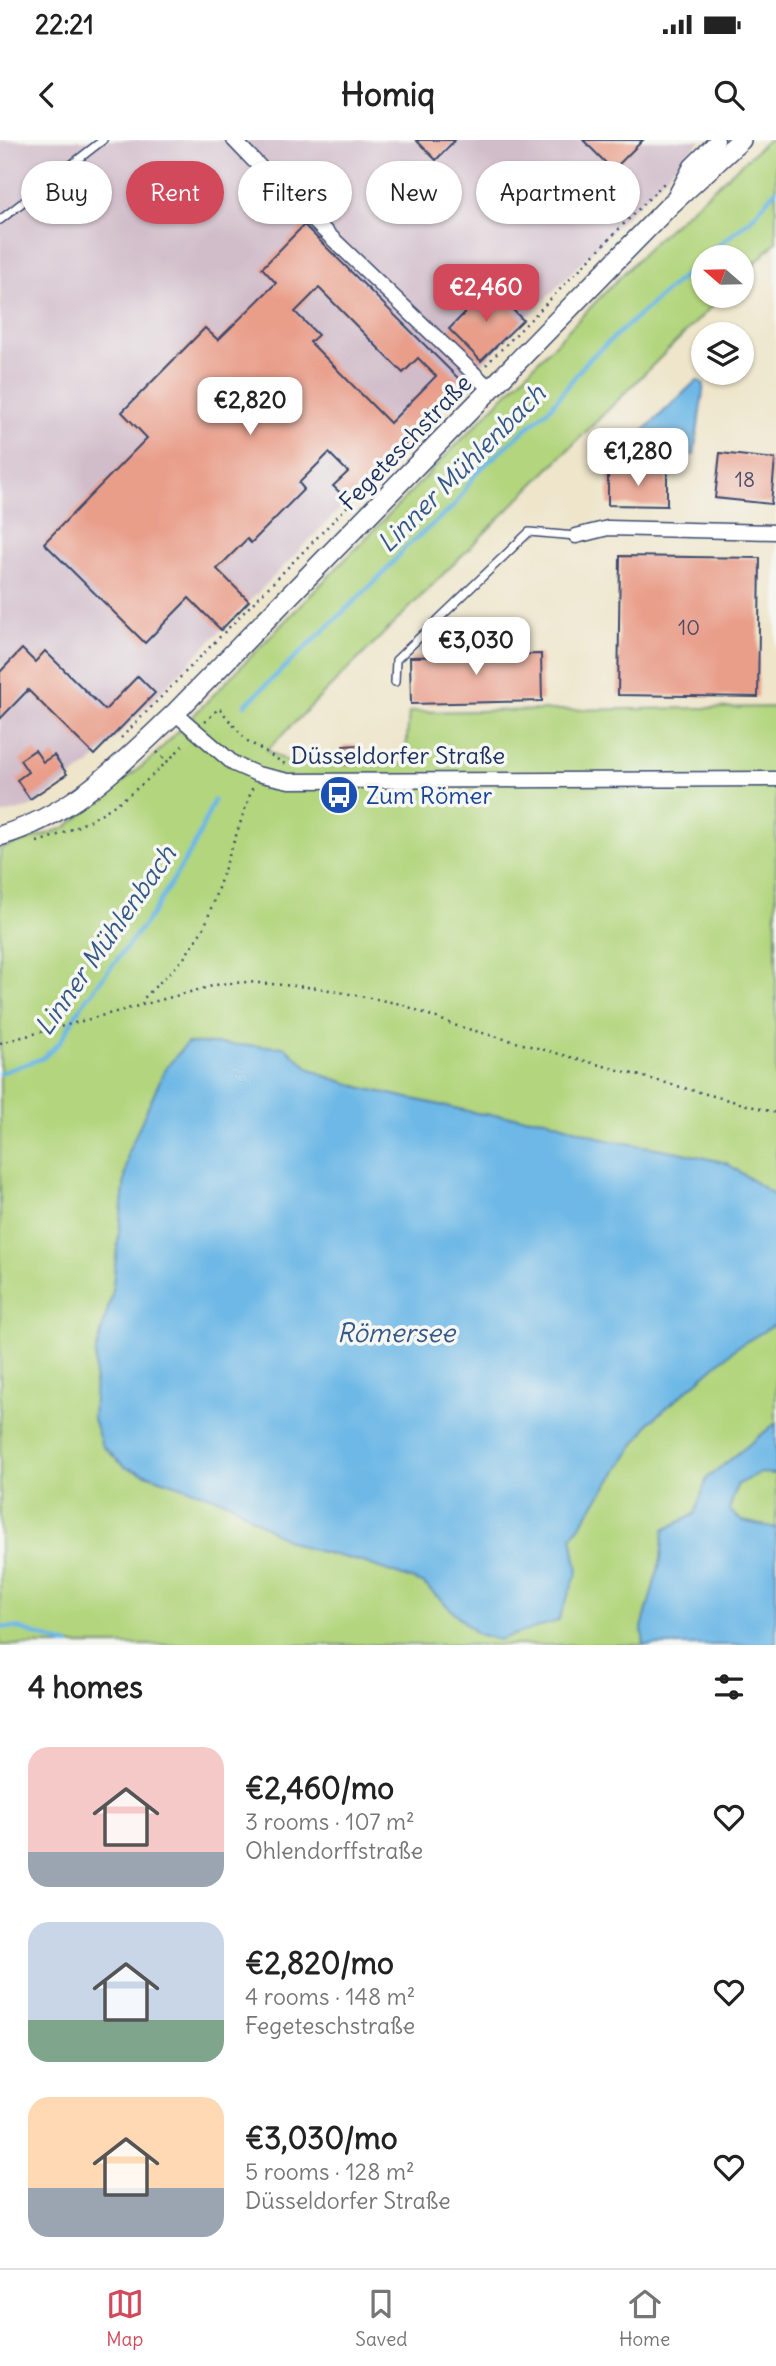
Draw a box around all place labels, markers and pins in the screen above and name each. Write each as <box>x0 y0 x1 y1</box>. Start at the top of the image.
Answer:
pin: €2,460 <box>429 264 543 324</box>
pin: €2,820 <box>193 378 307 437</box>
pin: €1,280 <box>581 428 695 488</box>
pin: €3,030 <box>419 617 533 677</box>
bus stop icon: Zum Römer <box>318 774 360 816</box>
place label: Zum Römer <box>366 780 492 810</box>

